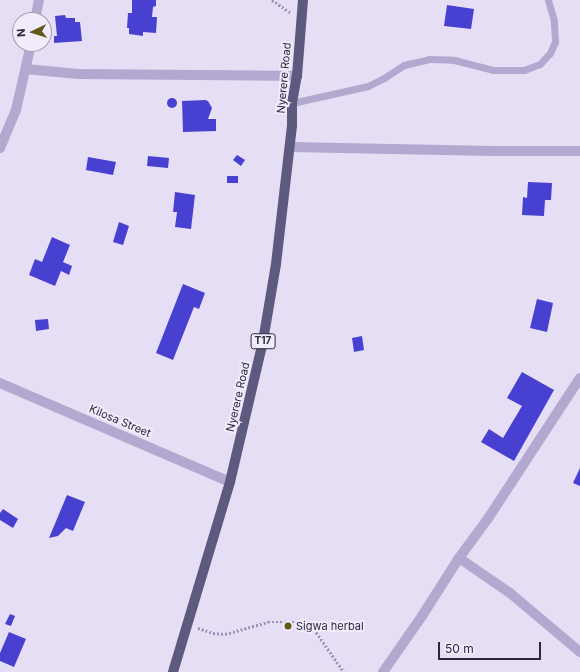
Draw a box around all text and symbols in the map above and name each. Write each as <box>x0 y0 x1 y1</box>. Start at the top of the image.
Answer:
north arrow <box>12 12 52 52</box>
text: N <box>14 28 28 37</box>
street label: Nyerere Road <box>274 42 294 114</box>
road number: T17 <box>250 333 276 349</box>
street label: Nyerere Road <box>224 361 252 433</box>
street label: Kilosa Street <box>87 402 153 440</box>
place label: Sigwa herbal <box>296 619 364 633</box>
marker: Sigwa herbal <box>283 621 293 631</box>
scale bar <box>440 634 543 660</box>
text: 50 m <box>445 641 474 656</box>

